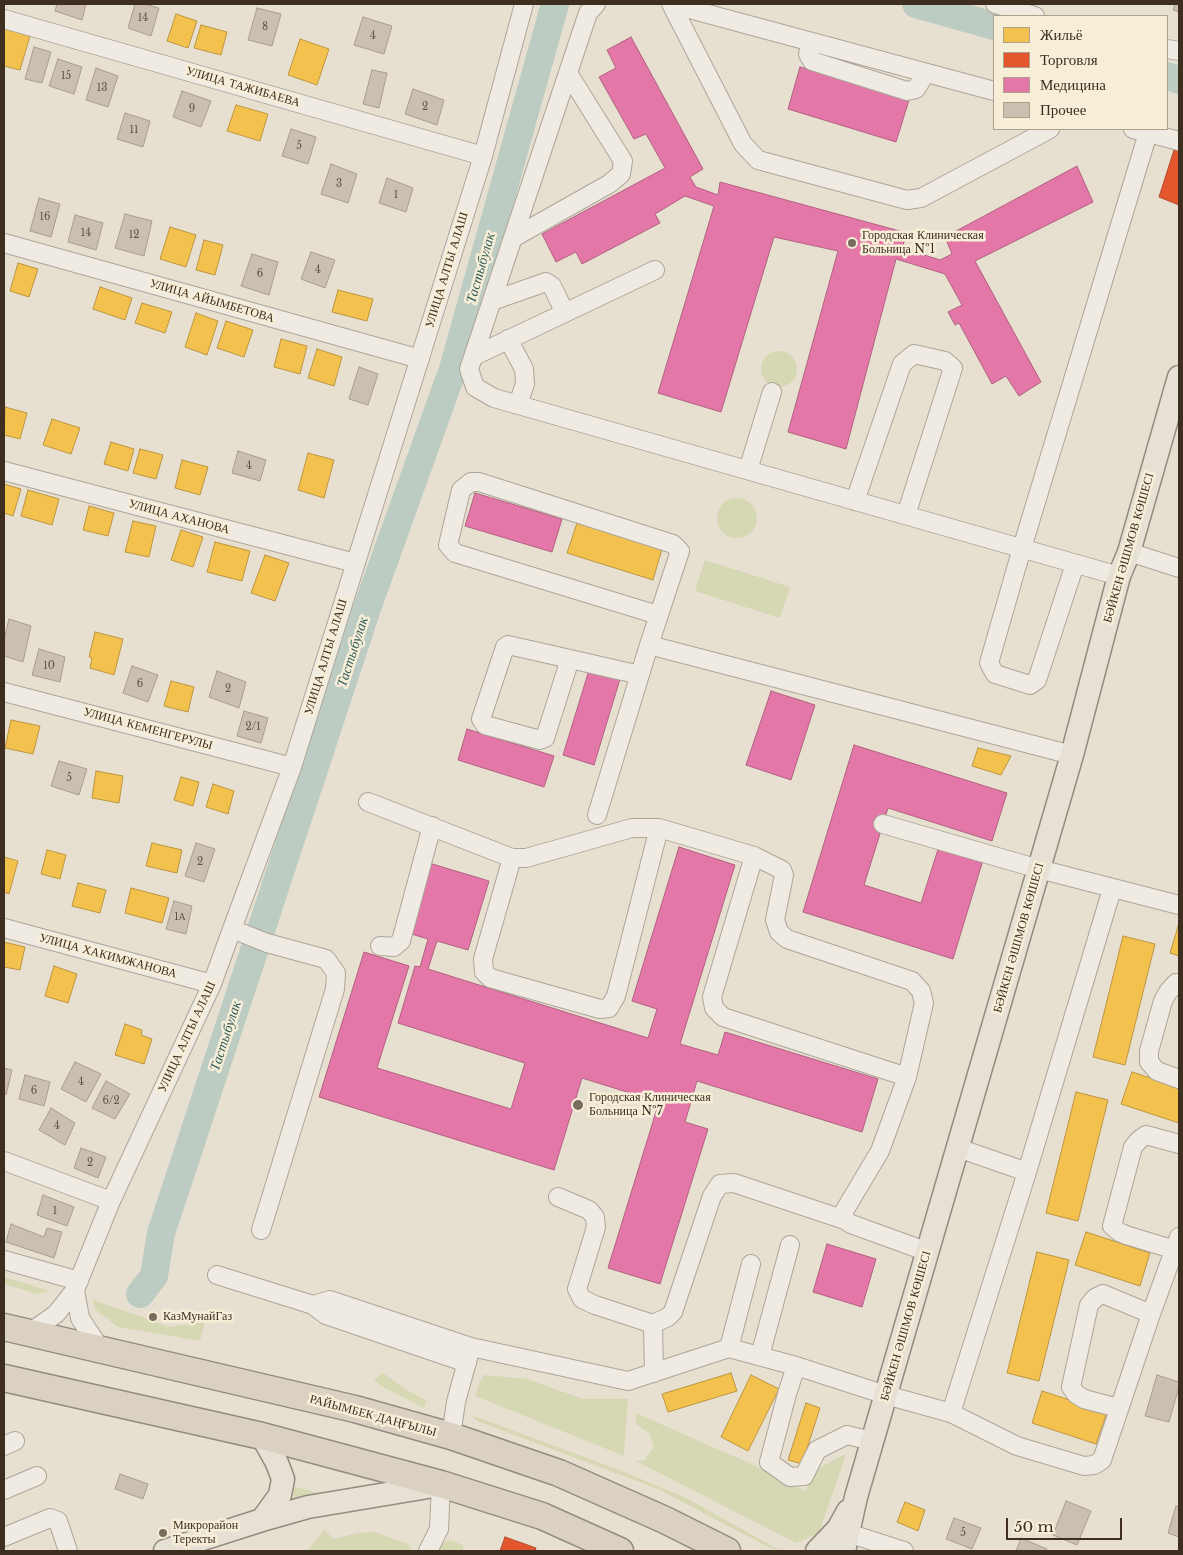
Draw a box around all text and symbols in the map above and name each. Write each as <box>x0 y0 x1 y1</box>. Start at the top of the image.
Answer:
house number: 14 <box>138 12 148 24</box>
legend <box>993 15 1168 130</box>
house number: 8 <box>262 21 268 33</box>
text: Жильё <box>1040 25 1082 44</box>
house number: 4 <box>370 30 376 42</box>
text: Торговля <box>1040 50 1098 69</box>
street label: УЛИЦА ТАЖИБАЕВА <box>184 64 302 110</box>
house number: 15 <box>61 70 71 82</box>
text: Медицина <box>1040 75 1106 94</box>
house number: 13 <box>97 82 107 94</box>
text: Прочее <box>1040 100 1086 119</box>
house number: 2 <box>422 101 428 113</box>
house number: 9 <box>189 103 195 115</box>
house number: 11 <box>130 124 138 136</box>
house number: 5 <box>296 140 302 152</box>
house number: 3 <box>336 178 342 190</box>
house number: 1 <box>394 189 398 201</box>
street label: УЛИЦА АЛТЫ АЛАШ <box>423 210 471 330</box>
house number: 16 <box>40 211 50 223</box>
house number: 14 <box>81 227 91 239</box>
house number: 12 <box>129 229 139 241</box>
place label: Городская Клиническая Больница №1 <box>862 229 984 257</box>
water label: Тастыбулак <box>463 231 499 305</box>
marker: Городская Клиническая Больница №1 <box>846 237 858 249</box>
house number: 4 <box>315 264 321 276</box>
house number: 6 <box>257 268 263 280</box>
street label: УЛИЦА АЙЫМБЕТОВА <box>148 276 276 326</box>
house number: 4 <box>246 460 252 472</box>
street label: БӘЙКЕН ӘШІМОВ КӨШЕСІ <box>1101 471 1157 625</box>
street label: УЛИЦА АХАНОВА <box>127 497 231 537</box>
street label: УЛИЦА АЛТЫ АЛАШ <box>302 597 350 717</box>
water label: Тастыбулак <box>334 615 372 689</box>
house number: 10 <box>43 660 55 672</box>
house number: 6 <box>137 678 143 690</box>
house number: 2 <box>225 683 231 695</box>
street label: УЛИЦА КЕМЕНГЕРУЛЫ <box>82 705 214 753</box>
house number: 2/1 <box>245 721 261 733</box>
house number: 5 <box>66 772 72 784</box>
house number: 2 <box>197 856 203 868</box>
street label: БӘЙКЕН ӘШІМОВ КӨШЕСІ <box>991 861 1047 1015</box>
house number: 1А <box>174 911 186 923</box>
street label: УЛИЦА ХАКИМЖАНОВА <box>38 931 178 981</box>
street label: УЛИЦА АЛТЫ АЛАШ <box>155 979 219 1095</box>
water label: Тастыбулак <box>207 999 245 1073</box>
house number: 4 <box>78 1076 84 1088</box>
house number: 6 <box>31 1085 37 1097</box>
place label: Городская Клиническая Больница №7 <box>589 1091 711 1119</box>
house number: 6/2 <box>102 1095 120 1107</box>
marker: Городская Клиническая Больница №7 <box>571 1098 585 1112</box>
house number: 4 <box>54 1120 60 1132</box>
house number: 2 <box>87 1157 93 1169</box>
house number: 1 <box>53 1205 57 1217</box>
street label: БӘЙКЕН ӘШІМОВ КӨШЕСІ <box>878 1249 934 1403</box>
place label: КазМунайГаз <box>163 1310 232 1324</box>
marker: КазМунайГаз <box>147 1311 159 1323</box>
street label: РАЙЫМБЕК ДАҢҒЫЛЫ <box>308 1392 438 1440</box>
scale bar <box>1008 1508 1124 1540</box>
text: 50 m <box>1014 1517 1054 1536</box>
place label: Микрорайон Теректы <box>173 1519 238 1547</box>
marker: Микрорайон Теректы <box>157 1527 169 1539</box>
house number: 5 <box>960 1527 966 1539</box>

